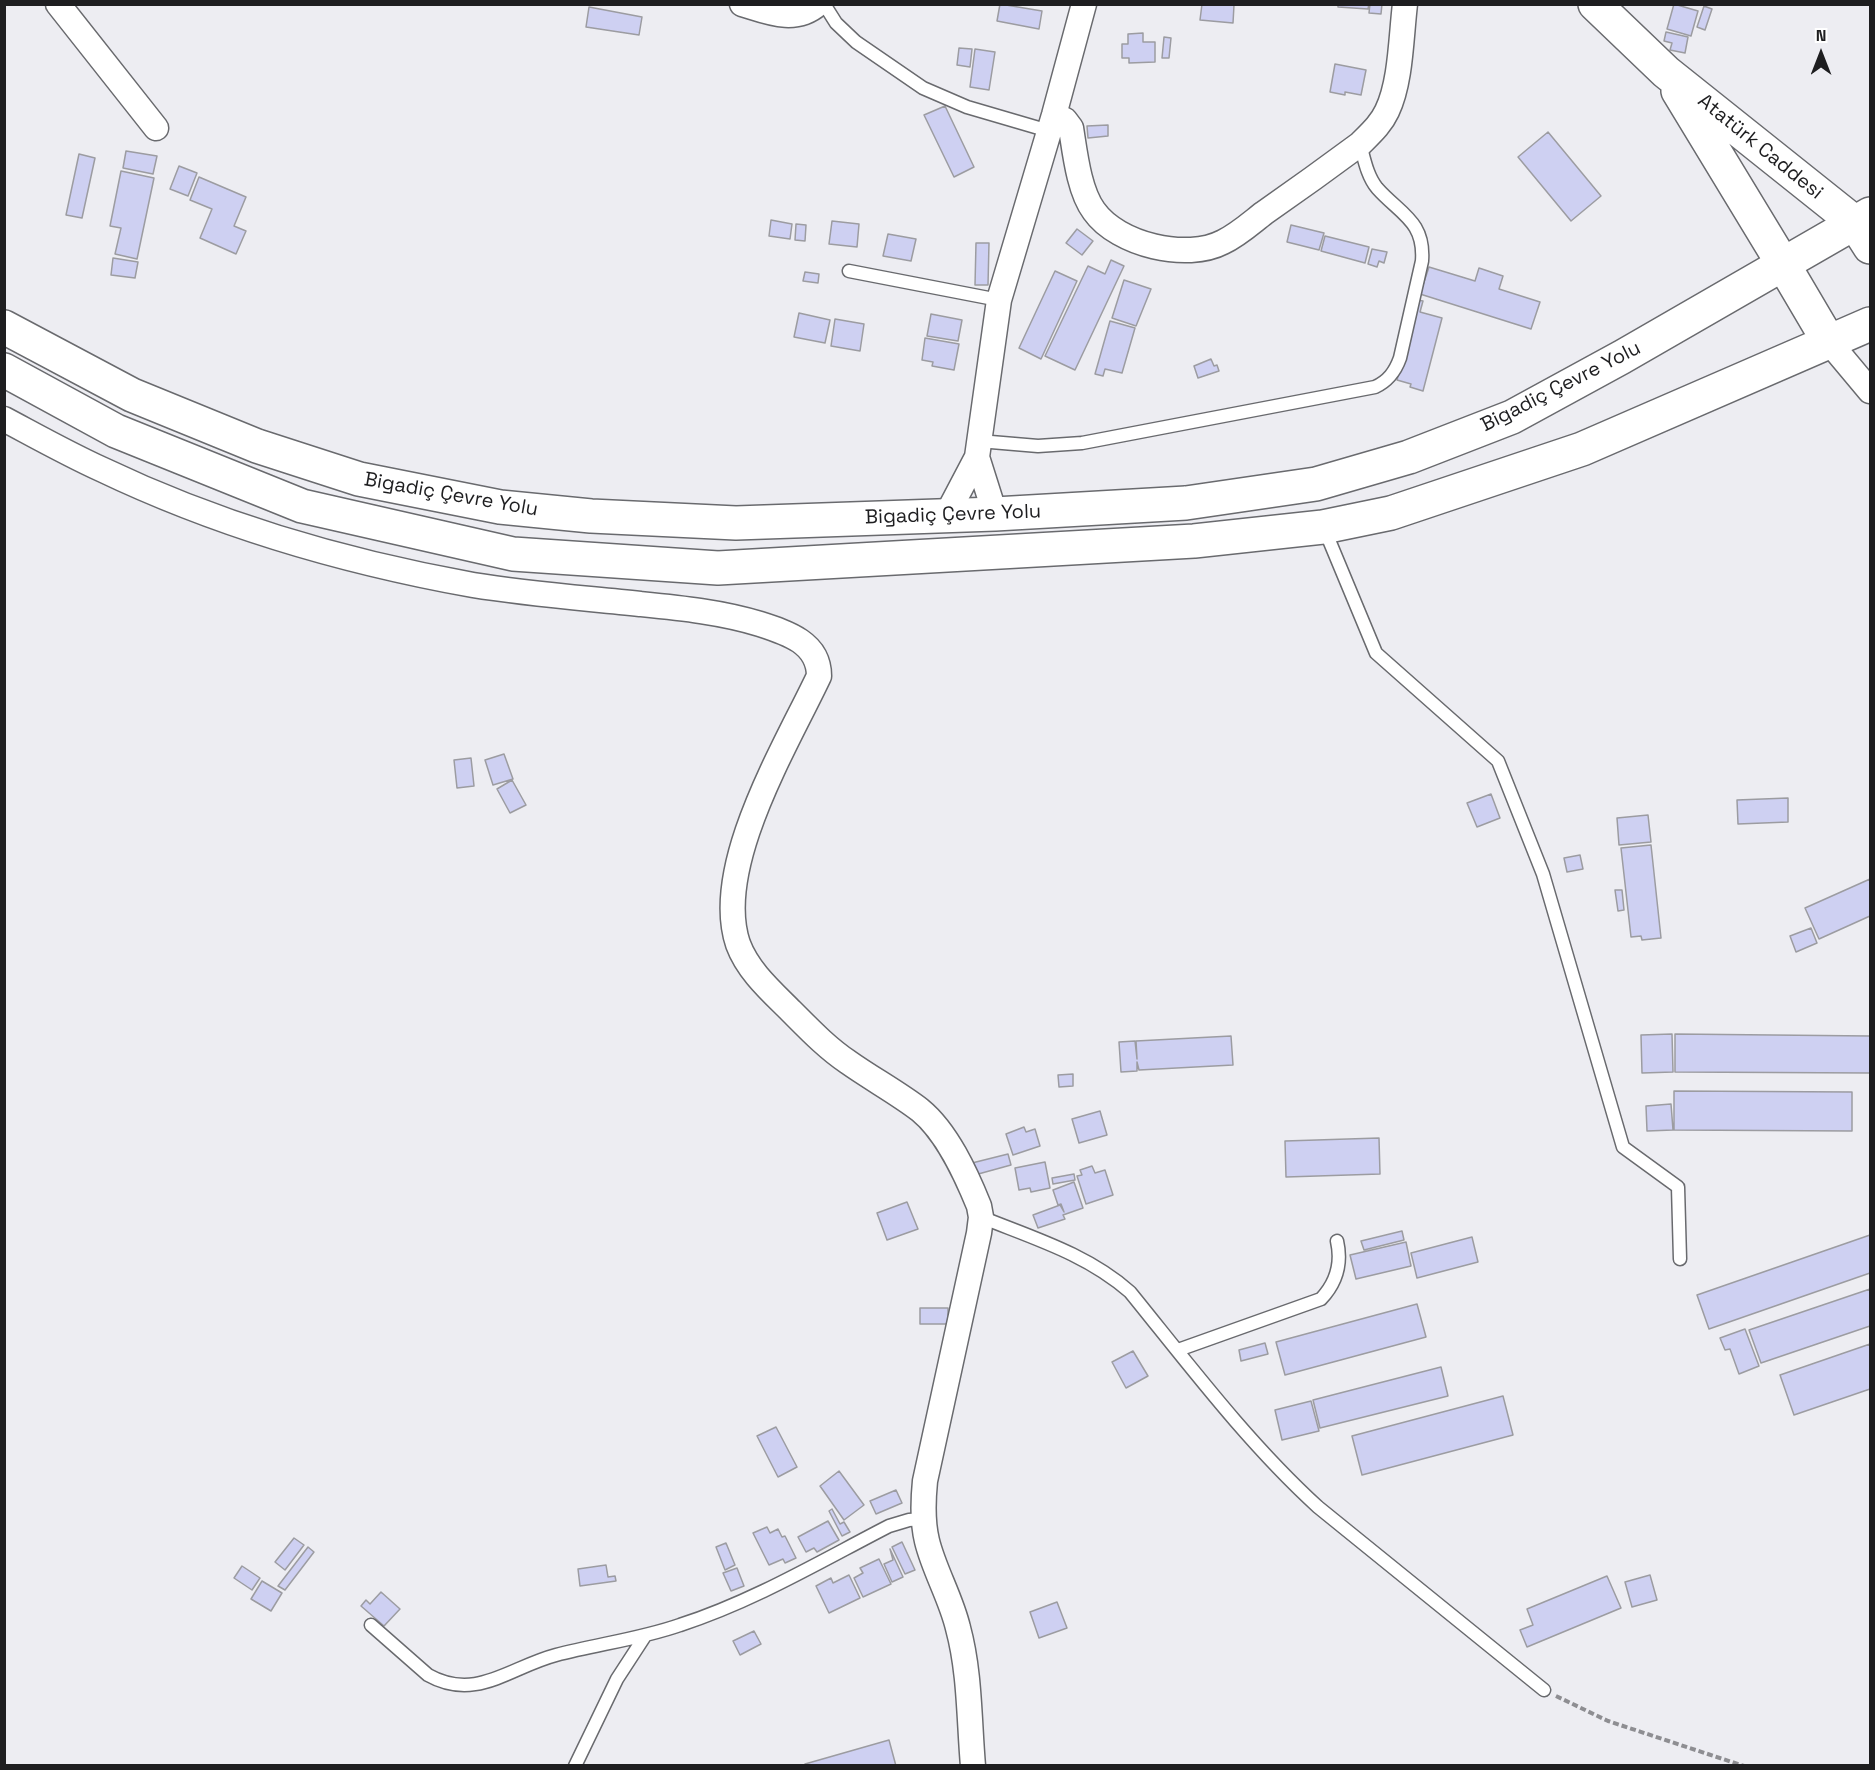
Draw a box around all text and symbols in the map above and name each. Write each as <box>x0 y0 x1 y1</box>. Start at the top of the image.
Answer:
north arrow <box>1791 24 1851 84</box>
text: N <box>1816 25 1826 46</box>
street label: Atatürk Caddesi <box>1693 89 1827 205</box>
street label: Bigadiç Çevre Yolu <box>1477 336 1645 438</box>
street label: Bigadiç Çevre Yolu <box>362 468 540 522</box>
street label: Bigadiç Çevre Yolu <box>865 500 1041 530</box>

